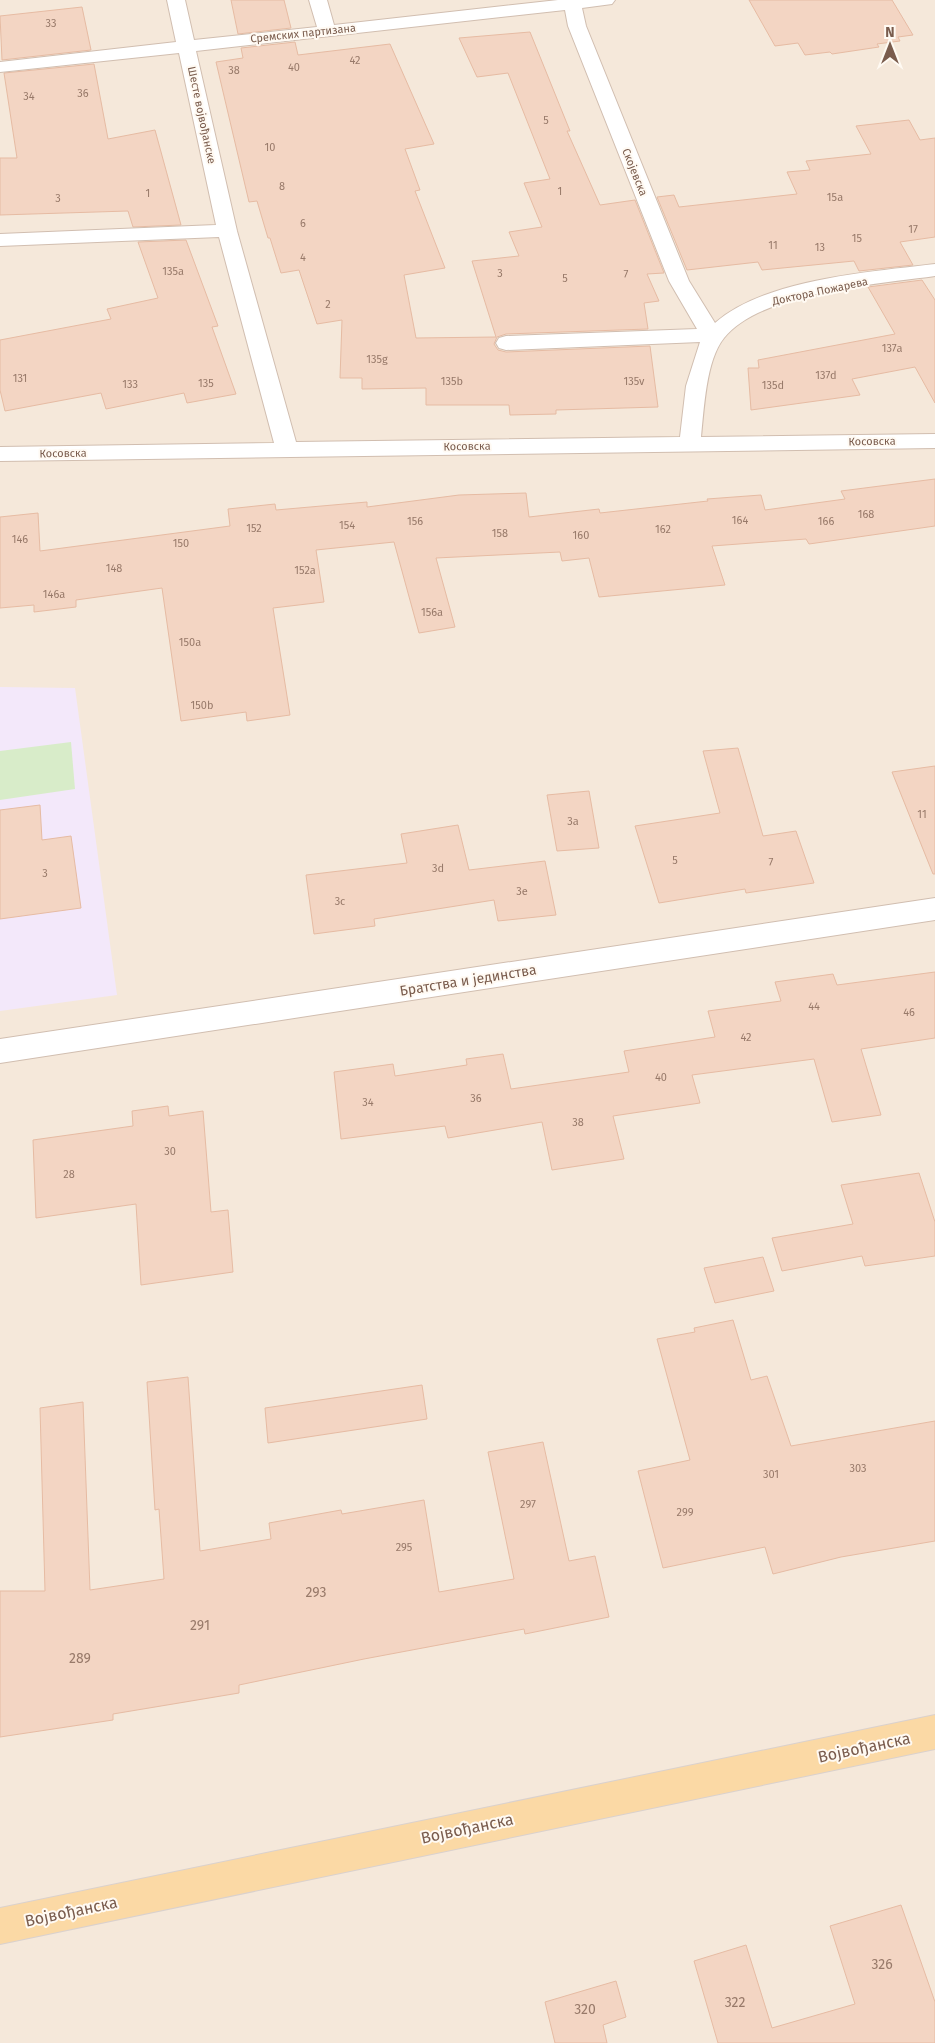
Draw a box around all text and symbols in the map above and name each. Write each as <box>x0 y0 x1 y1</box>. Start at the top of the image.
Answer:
house number: 33 <box>46 17 56 30</box>
north arrow <box>865 20 915 70</box>
street label: Сремских партизана <box>250 21 356 46</box>
text: N <box>885 24 895 41</box>
house number: 42 <box>349 54 361 67</box>
house number: 40 <box>288 61 300 74</box>
house number: 38 <box>228 64 240 77</box>
street label: Шесте војвођанске <box>185 65 218 165</box>
house number: 36 <box>77 87 89 100</box>
house number: 34 <box>23 90 35 103</box>
house number: 5 <box>543 114 549 127</box>
house number: 10 <box>265 141 275 154</box>
street label: Скојевска <box>619 147 650 198</box>
house number: 8 <box>279 180 285 193</box>
house number: 1 <box>558 185 562 198</box>
house number: 1 <box>146 187 150 200</box>
house number: 15a <box>827 191 843 204</box>
house number: 3 <box>55 192 61 205</box>
house number: 6 <box>300 217 306 230</box>
house number: 17 <box>908 223 918 236</box>
house number: 15 <box>852 232 863 245</box>
house number: 11 <box>768 239 778 252</box>
house number: 13 <box>815 241 825 254</box>
house number: 4 <box>300 251 306 264</box>
house number: 135a <box>162 265 184 278</box>
house number: 3 <box>497 267 503 280</box>
house number: 7 <box>624 268 629 281</box>
house number: 5 <box>562 272 568 285</box>
street label: Доктора Пожарева <box>770 275 869 308</box>
house number: 2 <box>325 298 331 311</box>
house number: 137a <box>882 342 902 355</box>
house number: 135g <box>366 353 388 366</box>
house number: 137d <box>815 369 837 382</box>
house number: 131 <box>13 372 27 385</box>
house number: 135b <box>441 375 463 388</box>
house number: 135v <box>623 375 645 388</box>
house number: 135 <box>198 377 214 390</box>
house number: 133 <box>122 378 138 391</box>
house number: 135d <box>762 379 784 392</box>
street label: Косовска <box>848 435 896 448</box>
street label: Косовска <box>443 440 491 453</box>
street label: Косовска <box>39 447 87 460</box>
house number: 168 <box>858 508 874 521</box>
house number: 164 <box>732 514 748 527</box>
house number: 156 <box>407 515 423 528</box>
house number: 166 <box>818 515 834 528</box>
house number: 154 <box>339 519 355 532</box>
house number: 152 <box>246 522 262 535</box>
house number: 162 <box>655 523 671 536</box>
house number: 158 <box>492 527 508 540</box>
house number: 160 <box>573 529 589 542</box>
house number: 146 <box>12 533 28 546</box>
house number: 150 <box>173 537 189 550</box>
house number: 148 <box>106 562 122 575</box>
house number: 152a <box>294 564 316 577</box>
house number: 146a <box>43 588 65 601</box>
house number: 156a <box>421 606 443 619</box>
house number: 150a <box>179 636 201 649</box>
house number: 150b <box>191 699 213 712</box>
house number: 11 <box>917 808 927 821</box>
house number: 3a <box>567 815 579 828</box>
house number: 5 <box>672 854 678 867</box>
house number: 7 <box>769 856 774 869</box>
house number: 3d <box>432 862 444 875</box>
house number: 3 <box>42 867 48 880</box>
house number: 3e <box>516 885 528 898</box>
house number: 3c <box>335 895 345 908</box>
street label: Братства и јединства <box>399 961 538 1000</box>
house number: 44 <box>808 1000 820 1013</box>
house number: 46 <box>903 1006 915 1019</box>
house number: 42 <box>740 1031 752 1044</box>
house number: 40 <box>655 1071 667 1084</box>
house number: 36 <box>470 1092 482 1105</box>
house number: 34 <box>362 1096 374 1109</box>
house number: 38 <box>572 1116 584 1129</box>
house number: 30 <box>164 1145 176 1158</box>
house number: 28 <box>63 1168 75 1181</box>
house number: 303 <box>849 1462 867 1475</box>
house number: 301 <box>763 1468 779 1481</box>
house number: 297 <box>520 1498 536 1511</box>
house number: 299 <box>677 1506 694 1519</box>
house number: 295 <box>396 1541 413 1554</box>
house number: 293 <box>306 1584 326 1601</box>
house number: 291 <box>190 1617 210 1634</box>
house number: 289 <box>69 1650 91 1667</box>
street label: Војвођанска <box>816 1728 912 1767</box>
street label: Војвођанска <box>419 1809 515 1848</box>
street label: Војвођанска <box>23 1892 119 1931</box>
house number: 326 <box>871 1956 893 1973</box>
house number: 322 <box>725 1994 745 2011</box>
house number: 320 <box>574 2001 596 2018</box>

